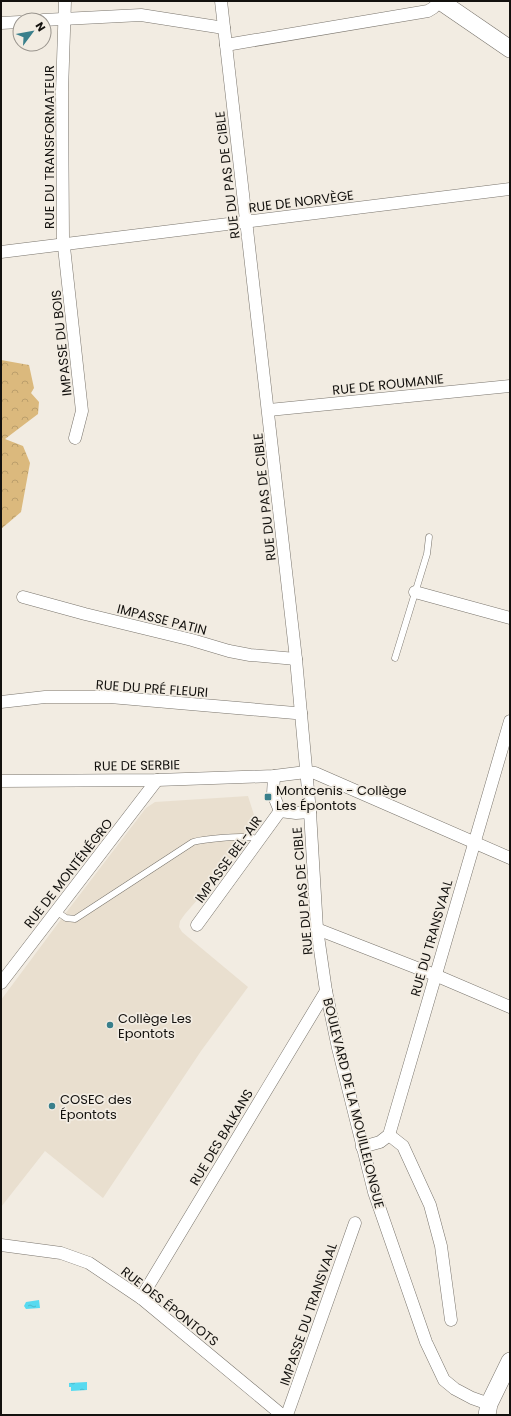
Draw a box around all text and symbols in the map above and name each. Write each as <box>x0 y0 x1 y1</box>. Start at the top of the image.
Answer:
north arrow <box>12 12 52 52</box>
text: N <box>32 19 49 34</box>
street label: RUE DU TRANSFORMATEUR <box>40 65 59 229</box>
street label: RUE DU PAS DE CIBLE <box>210 110 245 240</box>
street label: RUE DE NORVÈGE <box>247 186 355 217</box>
street label: IMPASSE DU BOIS <box>46 289 77 397</box>
street label: RUE DE ROUMANIE <box>331 369 445 400</box>
street label: RUE DU PAS DE CIBLE <box>248 432 281 562</box>
street label: IMPASSE PATIN <box>115 599 209 640</box>
street label: RUE DU PRÉ FLEURI <box>95 675 209 702</box>
street label: RUE DE SERBIE <box>94 755 180 776</box>
place label: Montcenis - Collège Les Épontots <box>276 781 407 815</box>
marker: Montcenis - Collège Les Épontots <box>263 792 273 802</box>
street label: IMPASSE BEL-AIR <box>190 812 267 907</box>
street label: RUE DE MONTÉNÉGRO <box>20 814 117 932</box>
street label: RUE DU PAS DE CIBLE <box>287 826 318 956</box>
street label: RUE DU TRANSVAAL <box>406 877 457 999</box>
street label: BOULEVARD DE LA MOUILLELONGUE <box>318 996 389 1210</box>
place label: Collège Les Epontots <box>118 1009 192 1043</box>
marker: Collège Les Epontots <box>105 1020 115 1030</box>
street label: RUE DES BALKANS <box>185 1085 258 1189</box>
place label: COSEC des Épontots <box>60 1090 132 1124</box>
marker: COSEC des Épontots <box>47 1101 57 1111</box>
street label: IMPASSE DU TRANSVAAL <box>275 1240 342 1388</box>
street label: RUE DES ÉPONTOTS <box>117 1262 223 1351</box>

